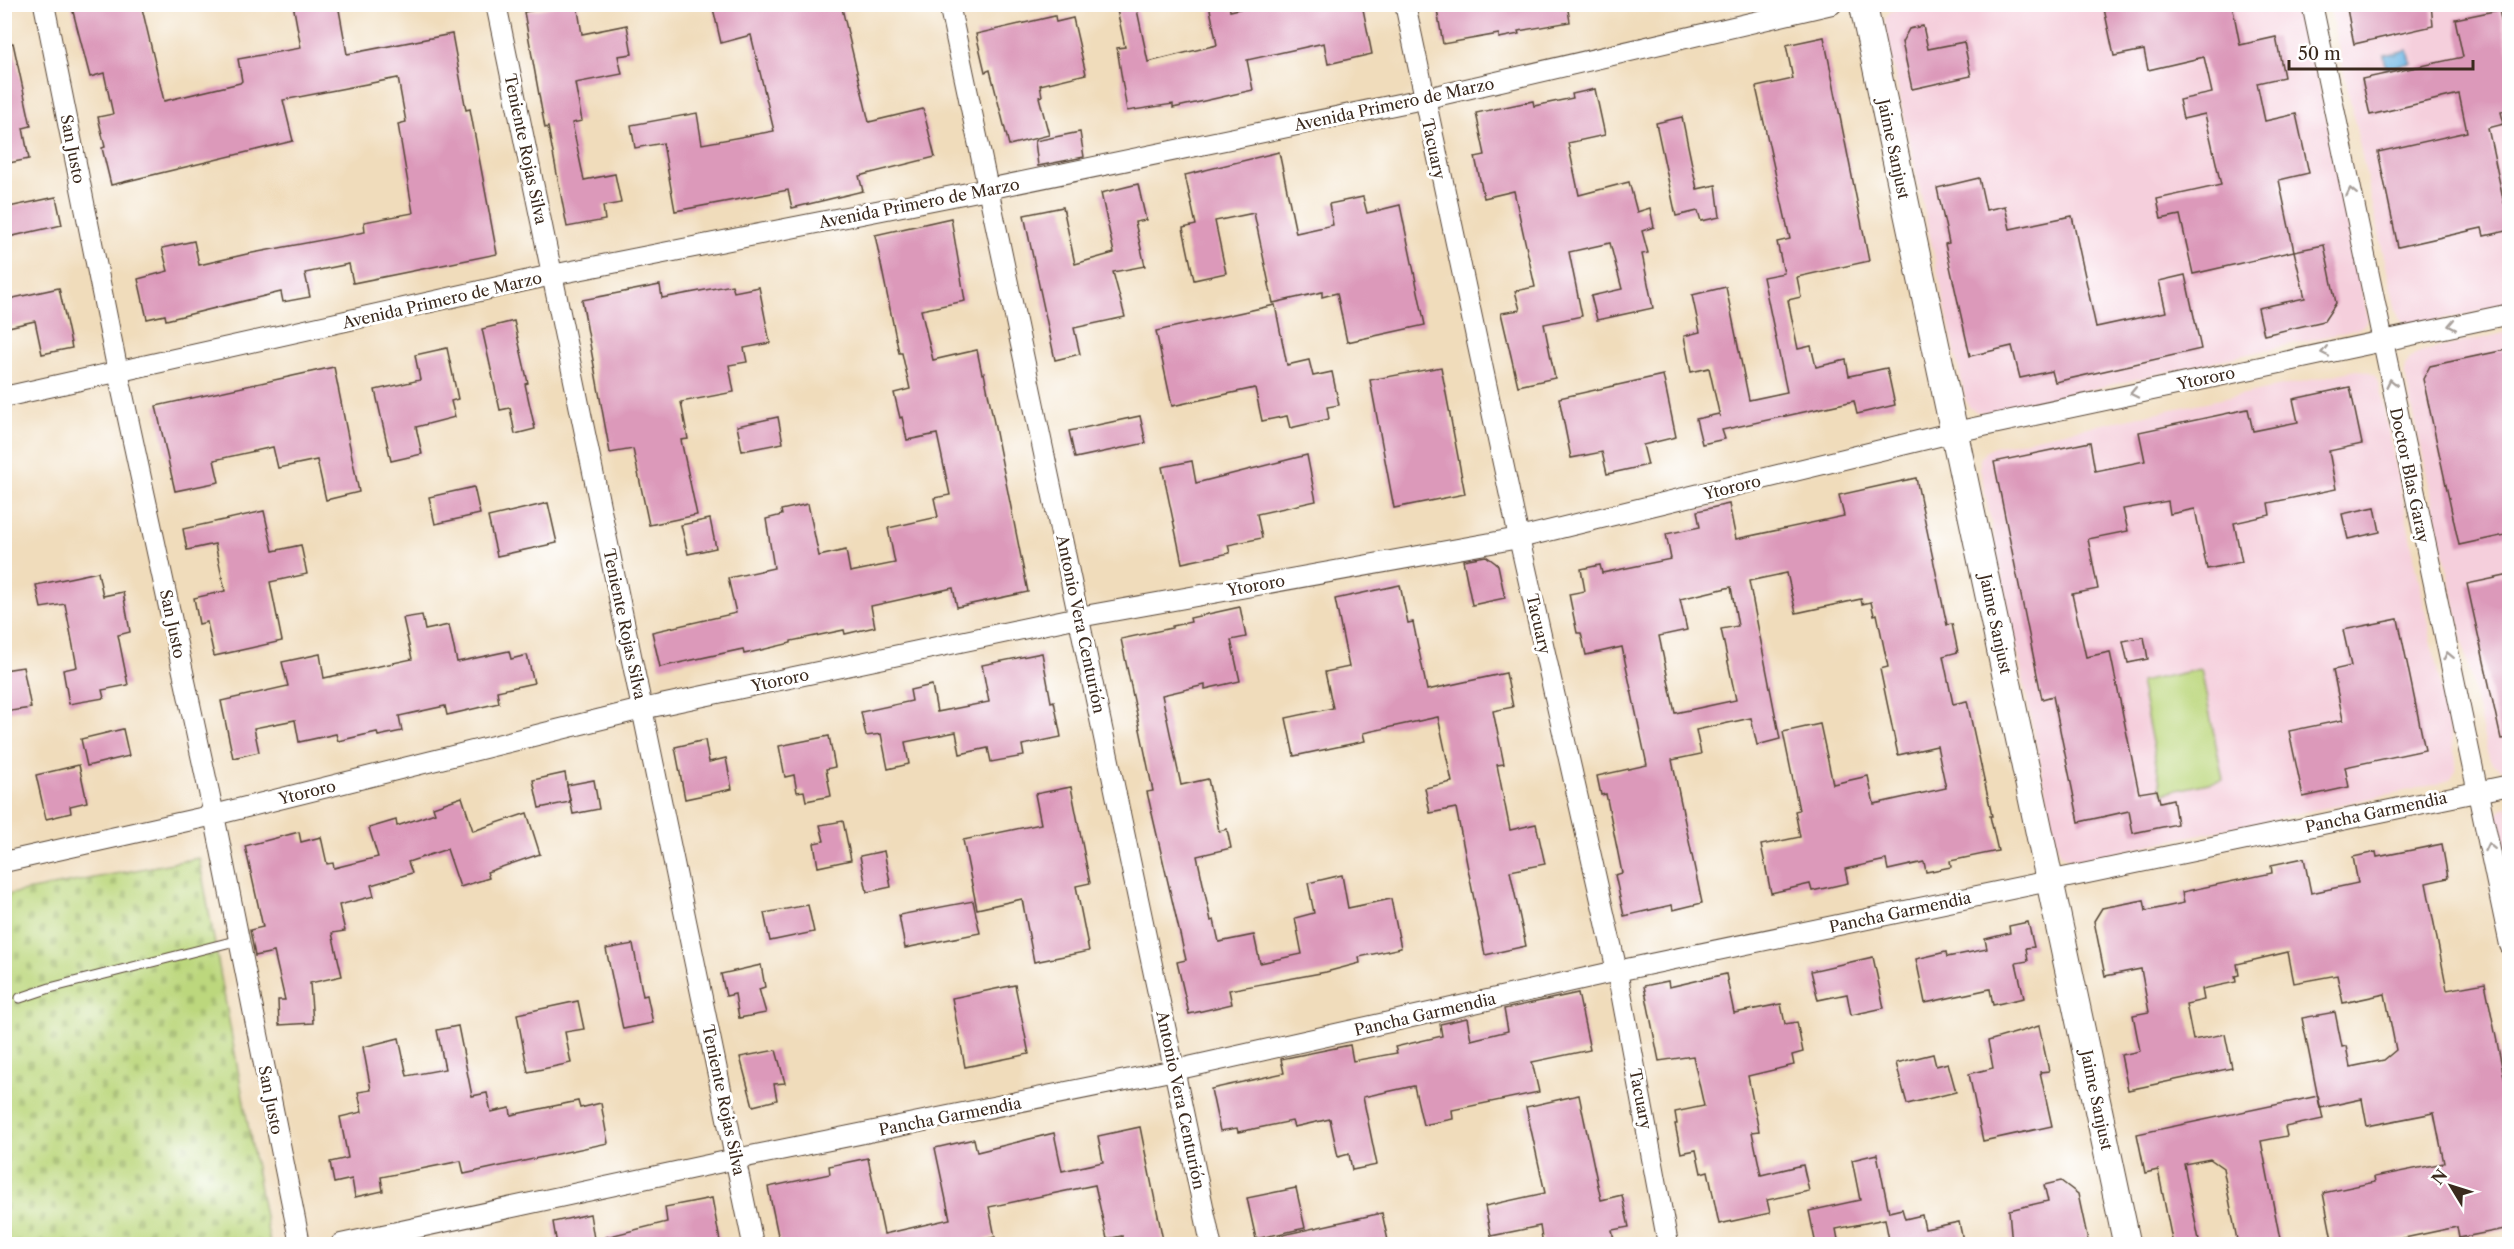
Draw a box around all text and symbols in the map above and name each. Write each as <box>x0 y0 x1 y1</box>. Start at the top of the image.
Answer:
scale bar <box>2289 33 2474 71</box>
text: 50 m <box>2298 43 2341 65</box>
street label: Teniente Rojas Silva <box>500 72 552 227</box>
street label: Avenida Primero de Marzo <box>1291 73 1496 135</box>
street label: Jaime Sanjust <box>1873 94 1914 201</box>
street label: San Justo <box>57 113 90 185</box>
street label: Tacuary <box>1418 117 1450 182</box>
street label: Avenida Primero de Marzo <box>816 174 1021 232</box>
one-way arrow <box>2345 188 2358 198</box>
street label: Avenida Primero de Marzo <box>339 267 544 333</box>
one-way arrow <box>2447 318 2457 331</box>
one-way arrow <box>2320 345 2330 358</box>
street label: Ytororo <box>2174 362 2237 394</box>
one-way arrow <box>2385 379 2398 389</box>
one-way arrow <box>2129 386 2139 399</box>
street label: Doctor Blas Garay <box>2386 406 2434 546</box>
street label: Ytororo <box>1700 470 1763 504</box>
street label: Antonio Vera Centurión <box>1052 532 1110 715</box>
street label: Teniente Rojas Silva <box>599 547 651 702</box>
street label: Jaime Sanjust <box>1975 569 2016 676</box>
street label: Ytororo <box>1225 570 1287 600</box>
street label: San Justo <box>156 588 190 660</box>
street label: Tacuary <box>1522 592 1556 657</box>
one-way arrow <box>2443 652 2456 662</box>
street label: Ytororo <box>748 664 811 696</box>
street label: Ytororo <box>275 775 338 809</box>
street label: Pancha Garmendia <box>2303 787 2449 837</box>
one-way arrow <box>2483 842 2496 852</box>
street label: Pancha Garmendia <box>1827 887 1973 937</box>
street label: Pancha Garmendia <box>1352 988 1498 1040</box>
street label: Antonio Vera Centurión <box>1152 1008 1210 1191</box>
street label: Teniente Rojas Silva <box>698 1023 750 1178</box>
street label: Jaime Sanjust <box>2076 1045 2117 1152</box>
street label: San Justo <box>255 1064 288 1136</box>
street label: Tacuary <box>1625 1067 1657 1132</box>
street label: Pancha Garmendia <box>877 1092 1023 1140</box>
north arrow <box>2421 1156 2481 1216</box>
text: N <box>2427 1165 2451 1188</box>

